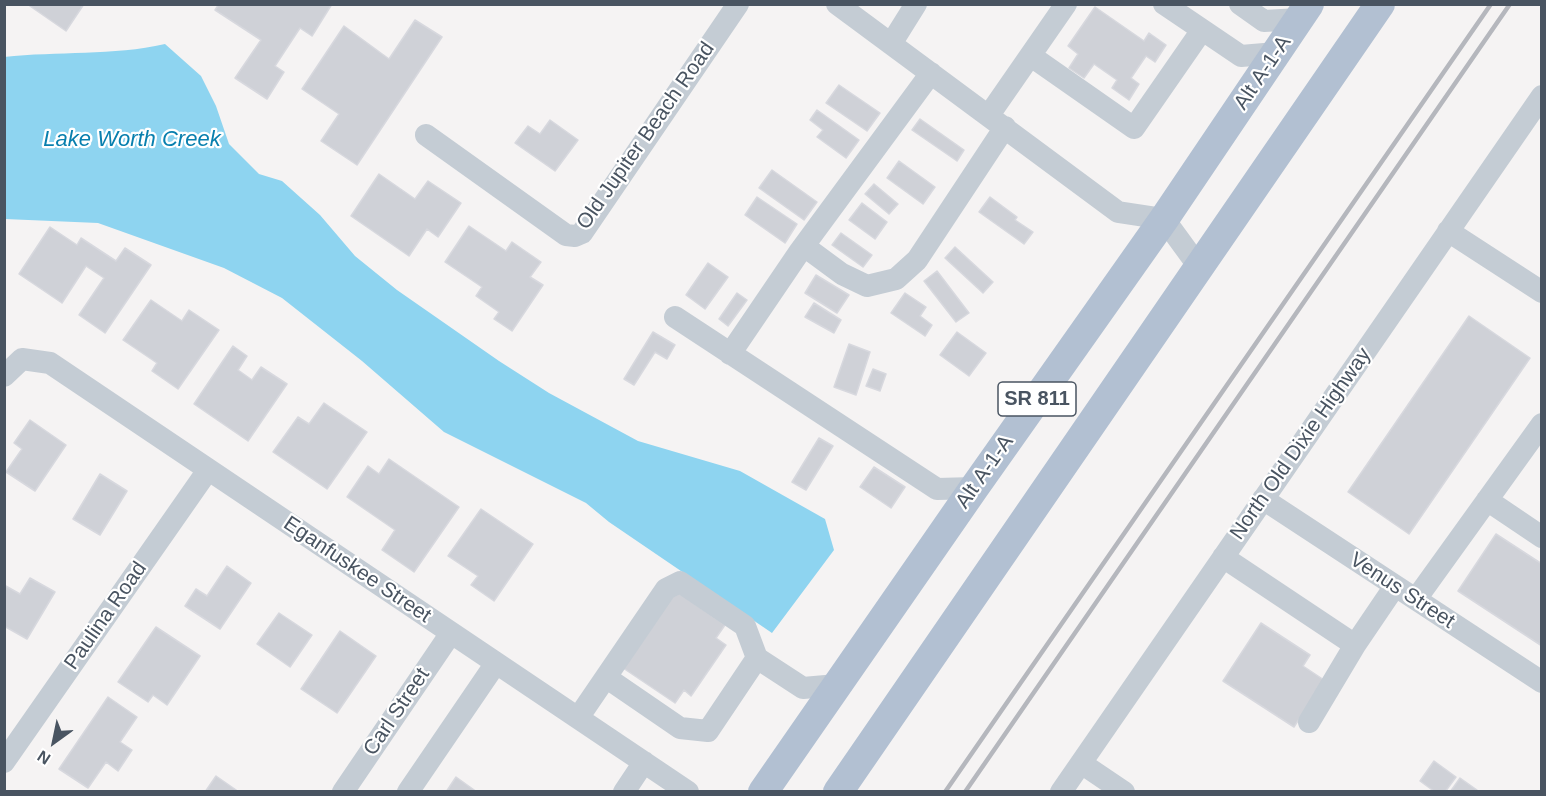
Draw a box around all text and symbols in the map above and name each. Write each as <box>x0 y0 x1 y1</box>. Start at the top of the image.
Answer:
street label: Alt A-1-A <box>1229 31 1297 115</box>
street label: Old Jupiter Beach Road <box>572 37 720 235</box>
water label: Lake Worth Creek <box>43 127 221 153</box>
street label: North Old Dixie Highway <box>1225 343 1377 545</box>
road number: SR 811 <box>998 382 1076 416</box>
street label: Alt A-1-A <box>951 430 1019 514</box>
street label: Eganfuskee Street <box>278 511 436 629</box>
street label: Venus Street <box>1345 548 1459 634</box>
street label: Paulina Road <box>60 557 152 675</box>
street label: Carl Street <box>358 663 436 761</box>
north arrow <box>24 712 84 772</box>
text: N <box>34 747 53 768</box>

